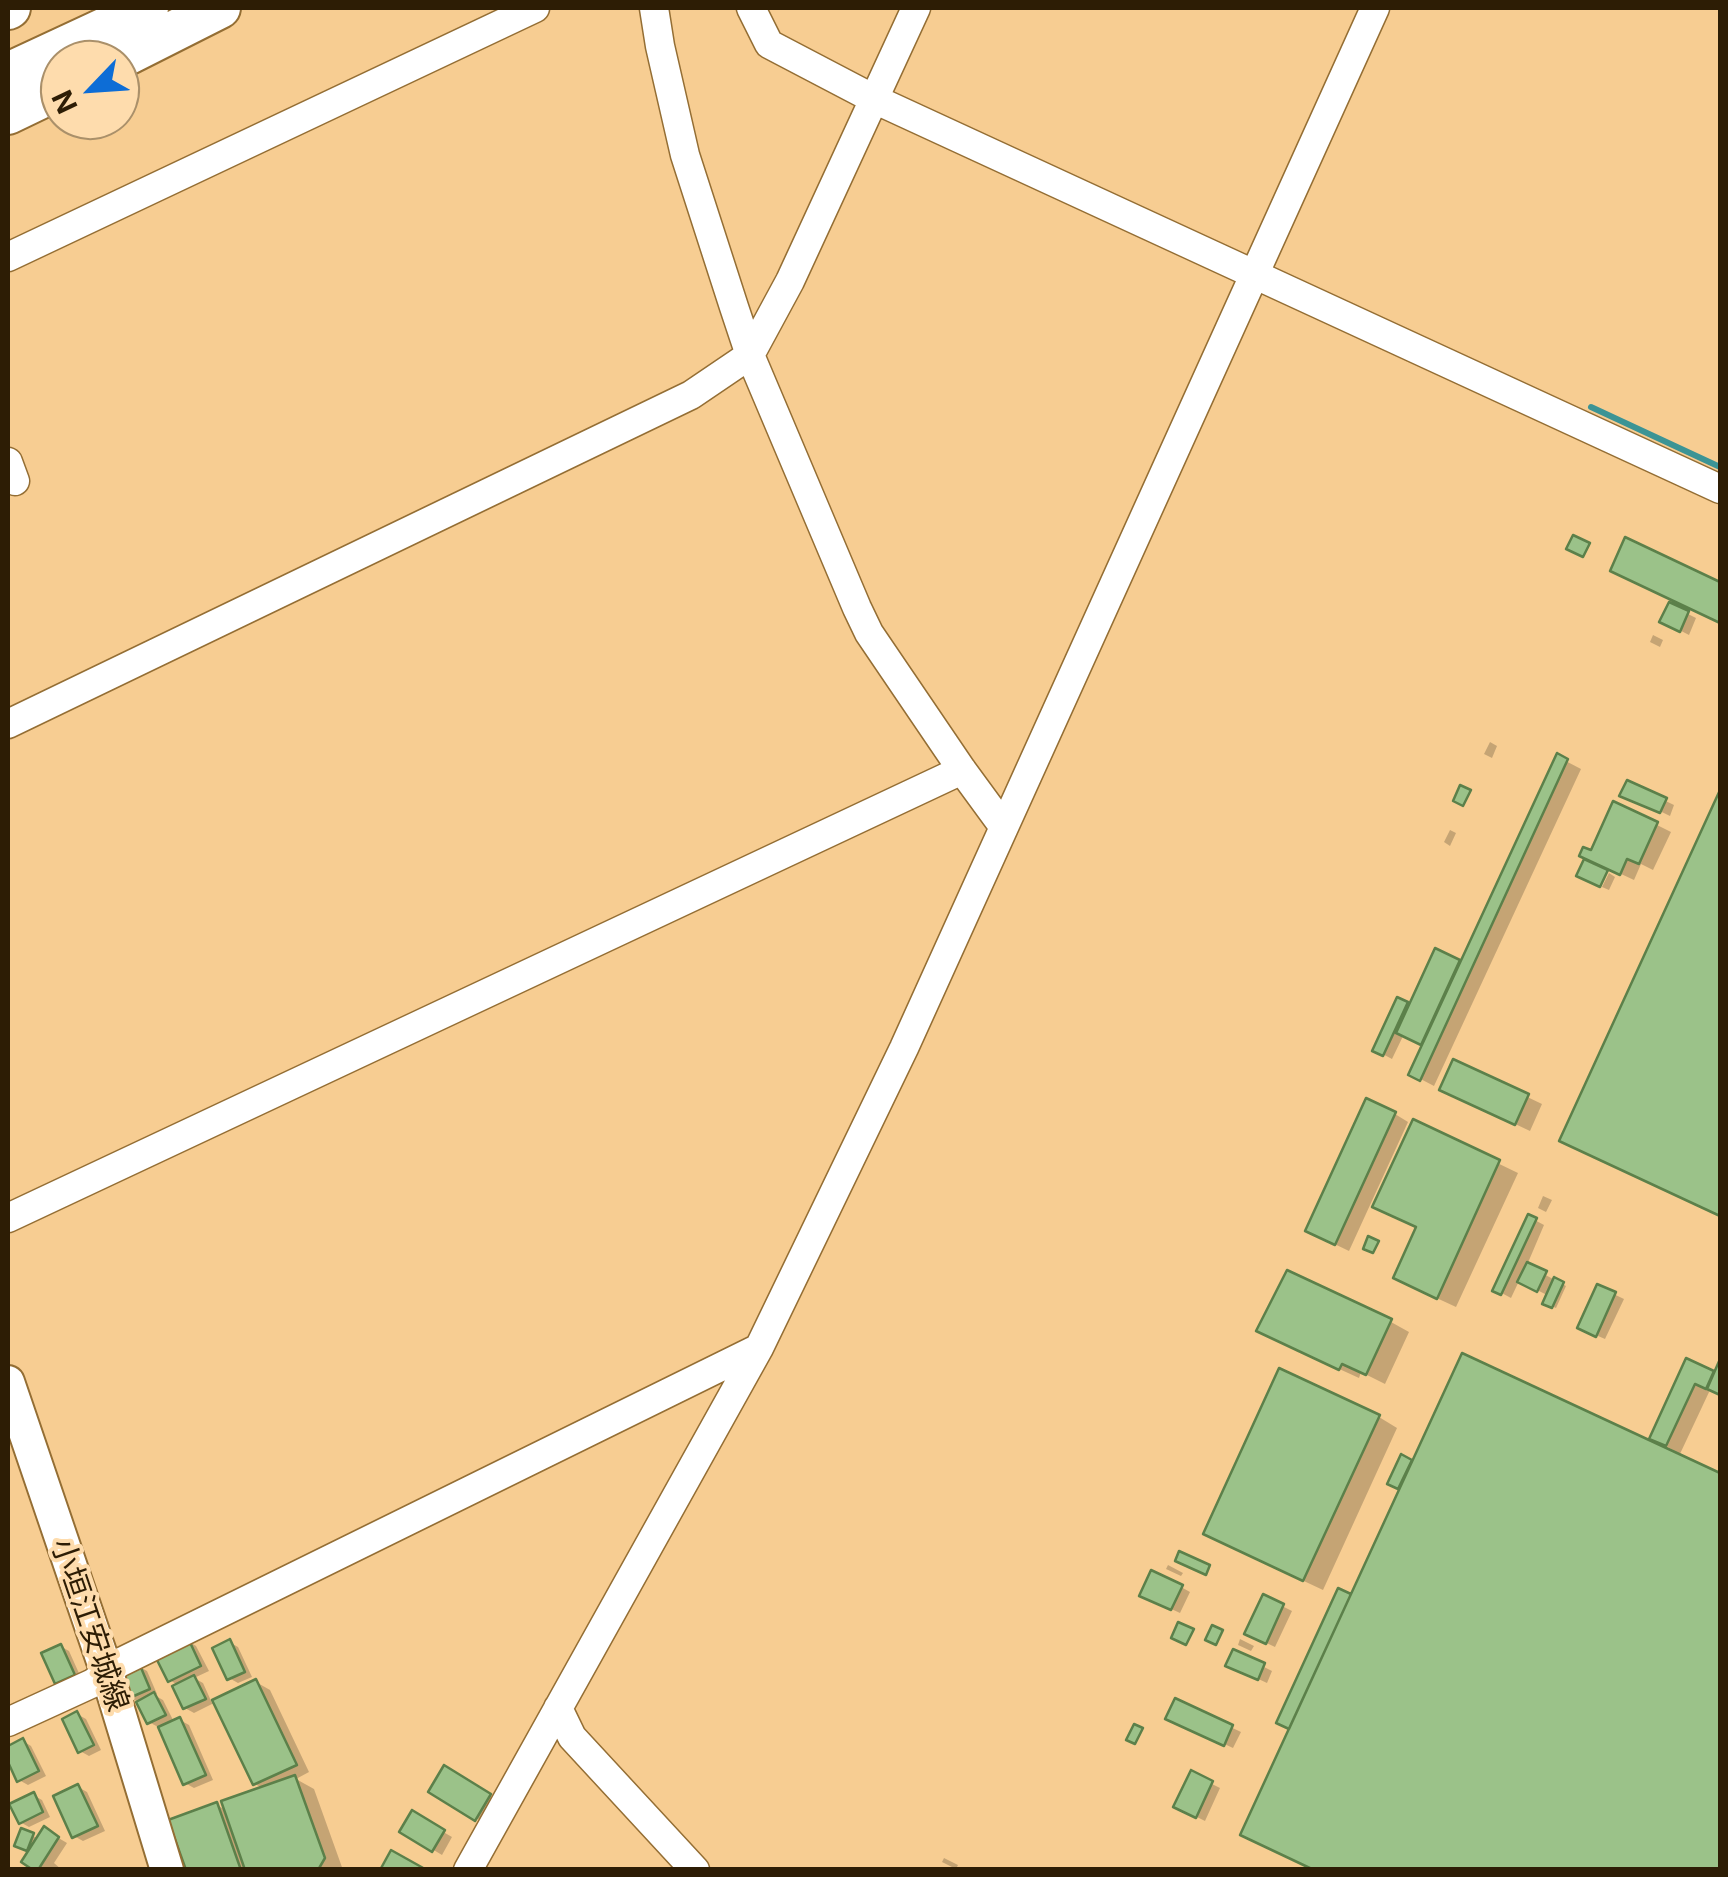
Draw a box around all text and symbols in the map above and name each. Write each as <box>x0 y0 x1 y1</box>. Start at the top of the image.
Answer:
north arrow <box>40 40 140 140</box>
text: N <box>45 85 85 119</box>
street label: 小垣江安城線 <box>43 1534 135 1716</box>

